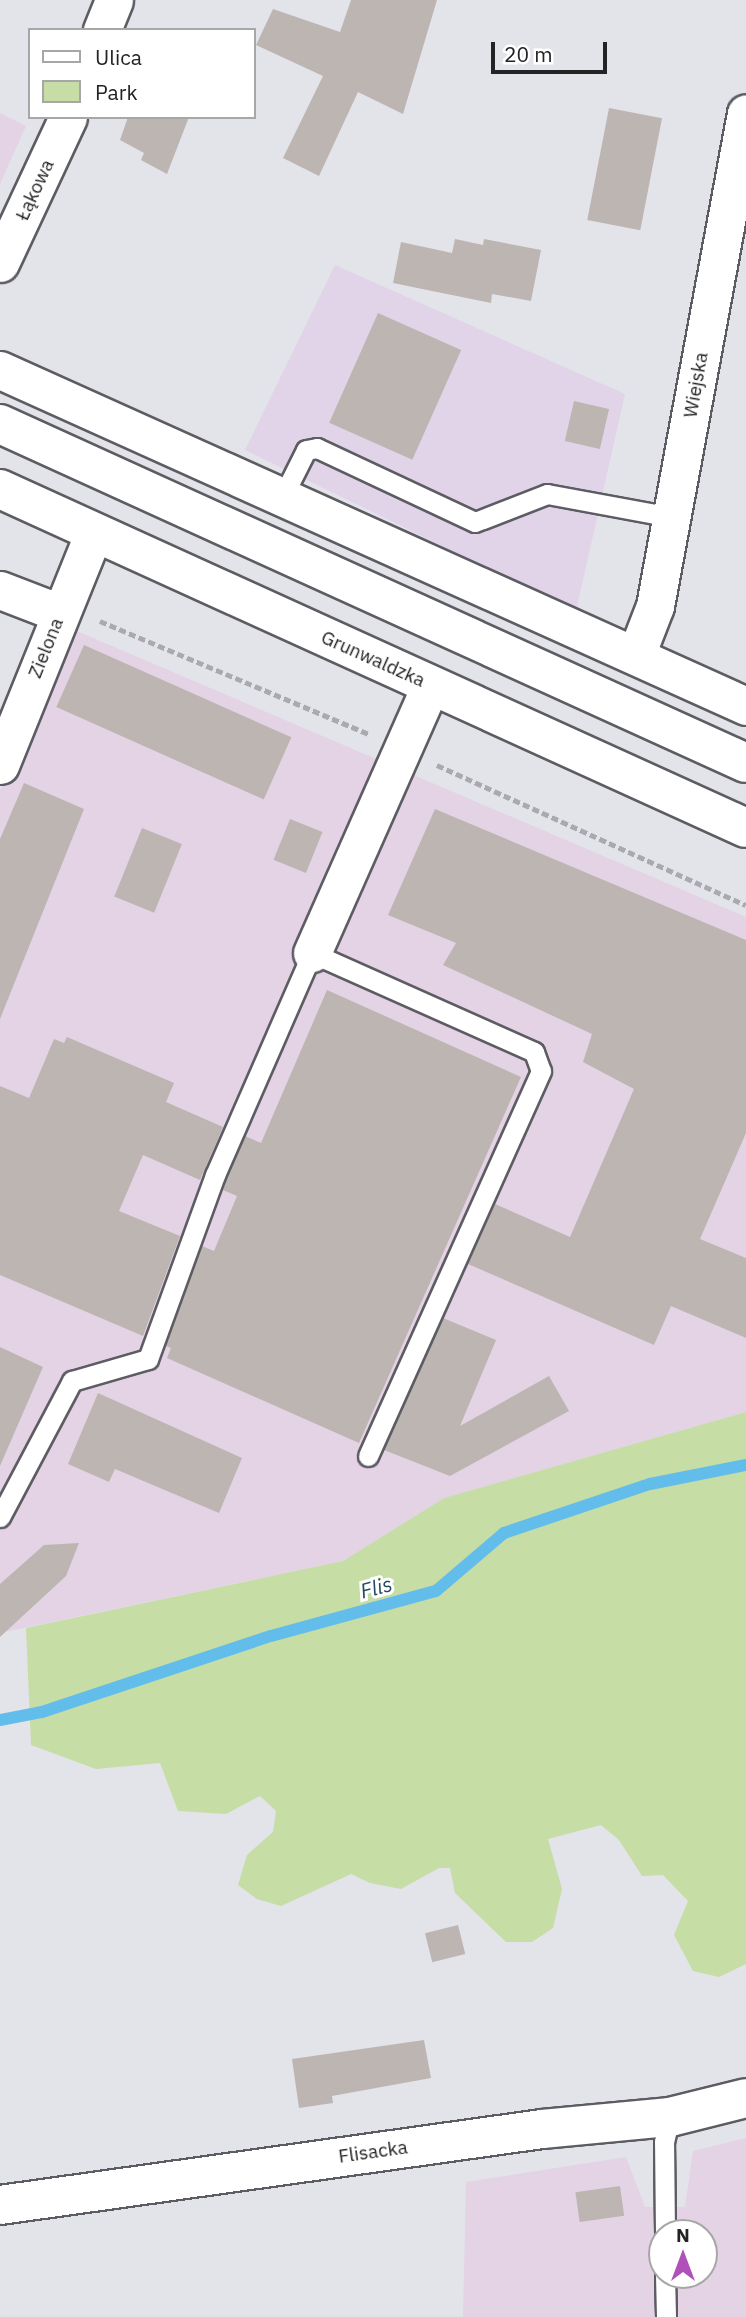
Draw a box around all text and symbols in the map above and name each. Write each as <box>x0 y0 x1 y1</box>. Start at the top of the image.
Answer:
legend <box>28 28 256 119</box>
scale bar <box>494 28 610 72</box>
text: 20 m <box>504 40 553 68</box>
text: Ulica <box>95 43 142 71</box>
text: Park <box>95 78 138 106</box>
street label: Łąkowa <box>11 156 59 224</box>
street label: Wiejska <box>679 350 713 420</box>
street label: Zielona <box>24 615 68 681</box>
street label: Grunwaldzka <box>318 626 428 692</box>
water label: Flis <box>357 1571 395 1603</box>
street label: Flisacka <box>337 2136 409 2168</box>
north arrow <box>648 2219 718 2289</box>
text: N <box>676 2223 690 2247</box>

